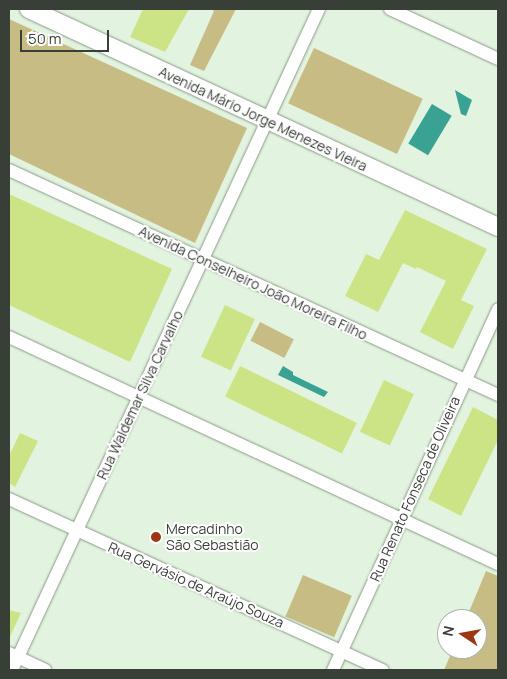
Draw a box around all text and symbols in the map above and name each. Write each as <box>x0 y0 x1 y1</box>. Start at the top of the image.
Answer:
scale bar <box>22 20 111 52</box>
text: 50 m <box>28 28 62 49</box>
street label: Avenida Mário Jorge Menezes Vieira <box>156 63 370 175</box>
street label: Avenida Conselheiro João Moreira Filho <box>136 222 370 344</box>
street label: Rua Waldemar Silva Carvalho <box>93 308 187 482</box>
street label: Rua Renato Fonseca de Oliveira <box>366 394 464 584</box>
place label: Mercadinho São Sebastião <box>166 521 259 554</box>
marker: Mercadinho São Sebastião <box>150 531 162 543</box>
street label: Rua Gervásio de Araújo Souza <box>106 539 286 631</box>
north arrow <box>437 609 487 659</box>
text: N <box>437 624 458 638</box>

